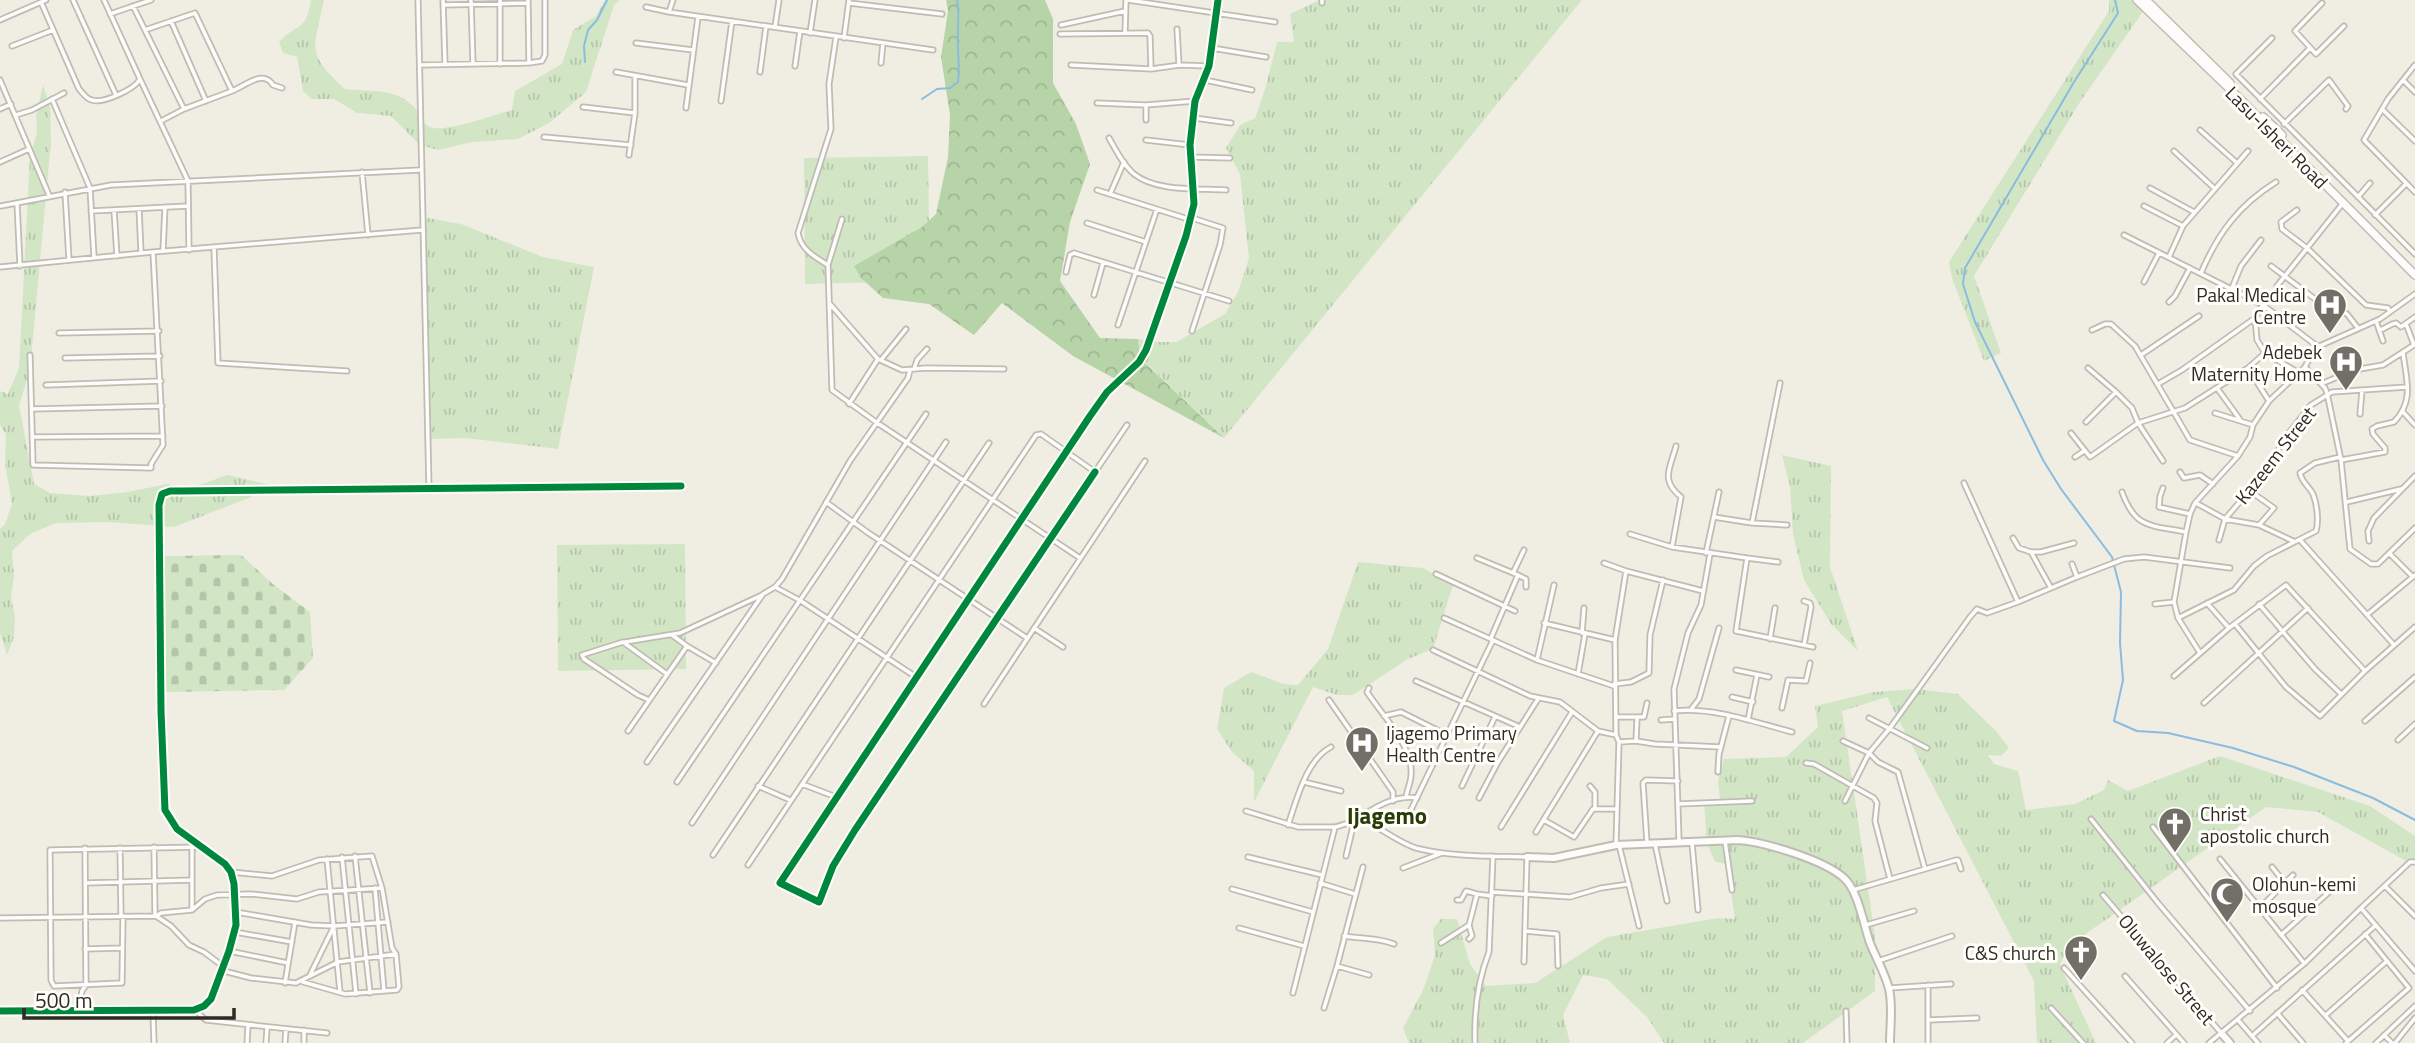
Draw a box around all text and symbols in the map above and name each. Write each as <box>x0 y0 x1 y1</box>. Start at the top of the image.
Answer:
street label: Lasu-Isheri Road <box>2219 79 2335 195</box>
place label: Pakal Medical Centre <box>2196 280 2306 331</box>
hospital icon: Pakal Medical Centre <box>2311 286 2349 335</box>
place label: Adebek Maternity Home <box>2191 337 2322 388</box>
hospital icon: Adebek Maternity Home <box>2327 343 2365 392</box>
street label: Kazeem Street <box>2228 400 2323 510</box>
place label: Ijagemo Primary Health Centre <box>1386 718 1517 769</box>
hospital icon: Ijagemo Primary Health Centre <box>1343 724 1381 773</box>
district label: Ijagemo <box>1347 798 1427 833</box>
place label: Christ apostolic church <box>2200 799 2330 850</box>
church icon: Christ apostolic church <box>2156 805 2194 854</box>
place label: Olohun-kemi mosque <box>2252 869 2356 920</box>
mosque icon: Olohun-kemi mosque <box>2208 875 2246 924</box>
street label: Oluwalose Street <box>2112 907 2222 1031</box>
church icon: C&S church <box>2062 933 2100 982</box>
place label: C&S church <box>1965 938 2056 967</box>
scale bar <box>24 976 234 1020</box>
text: 500 m <box>35 984 92 1016</box>

